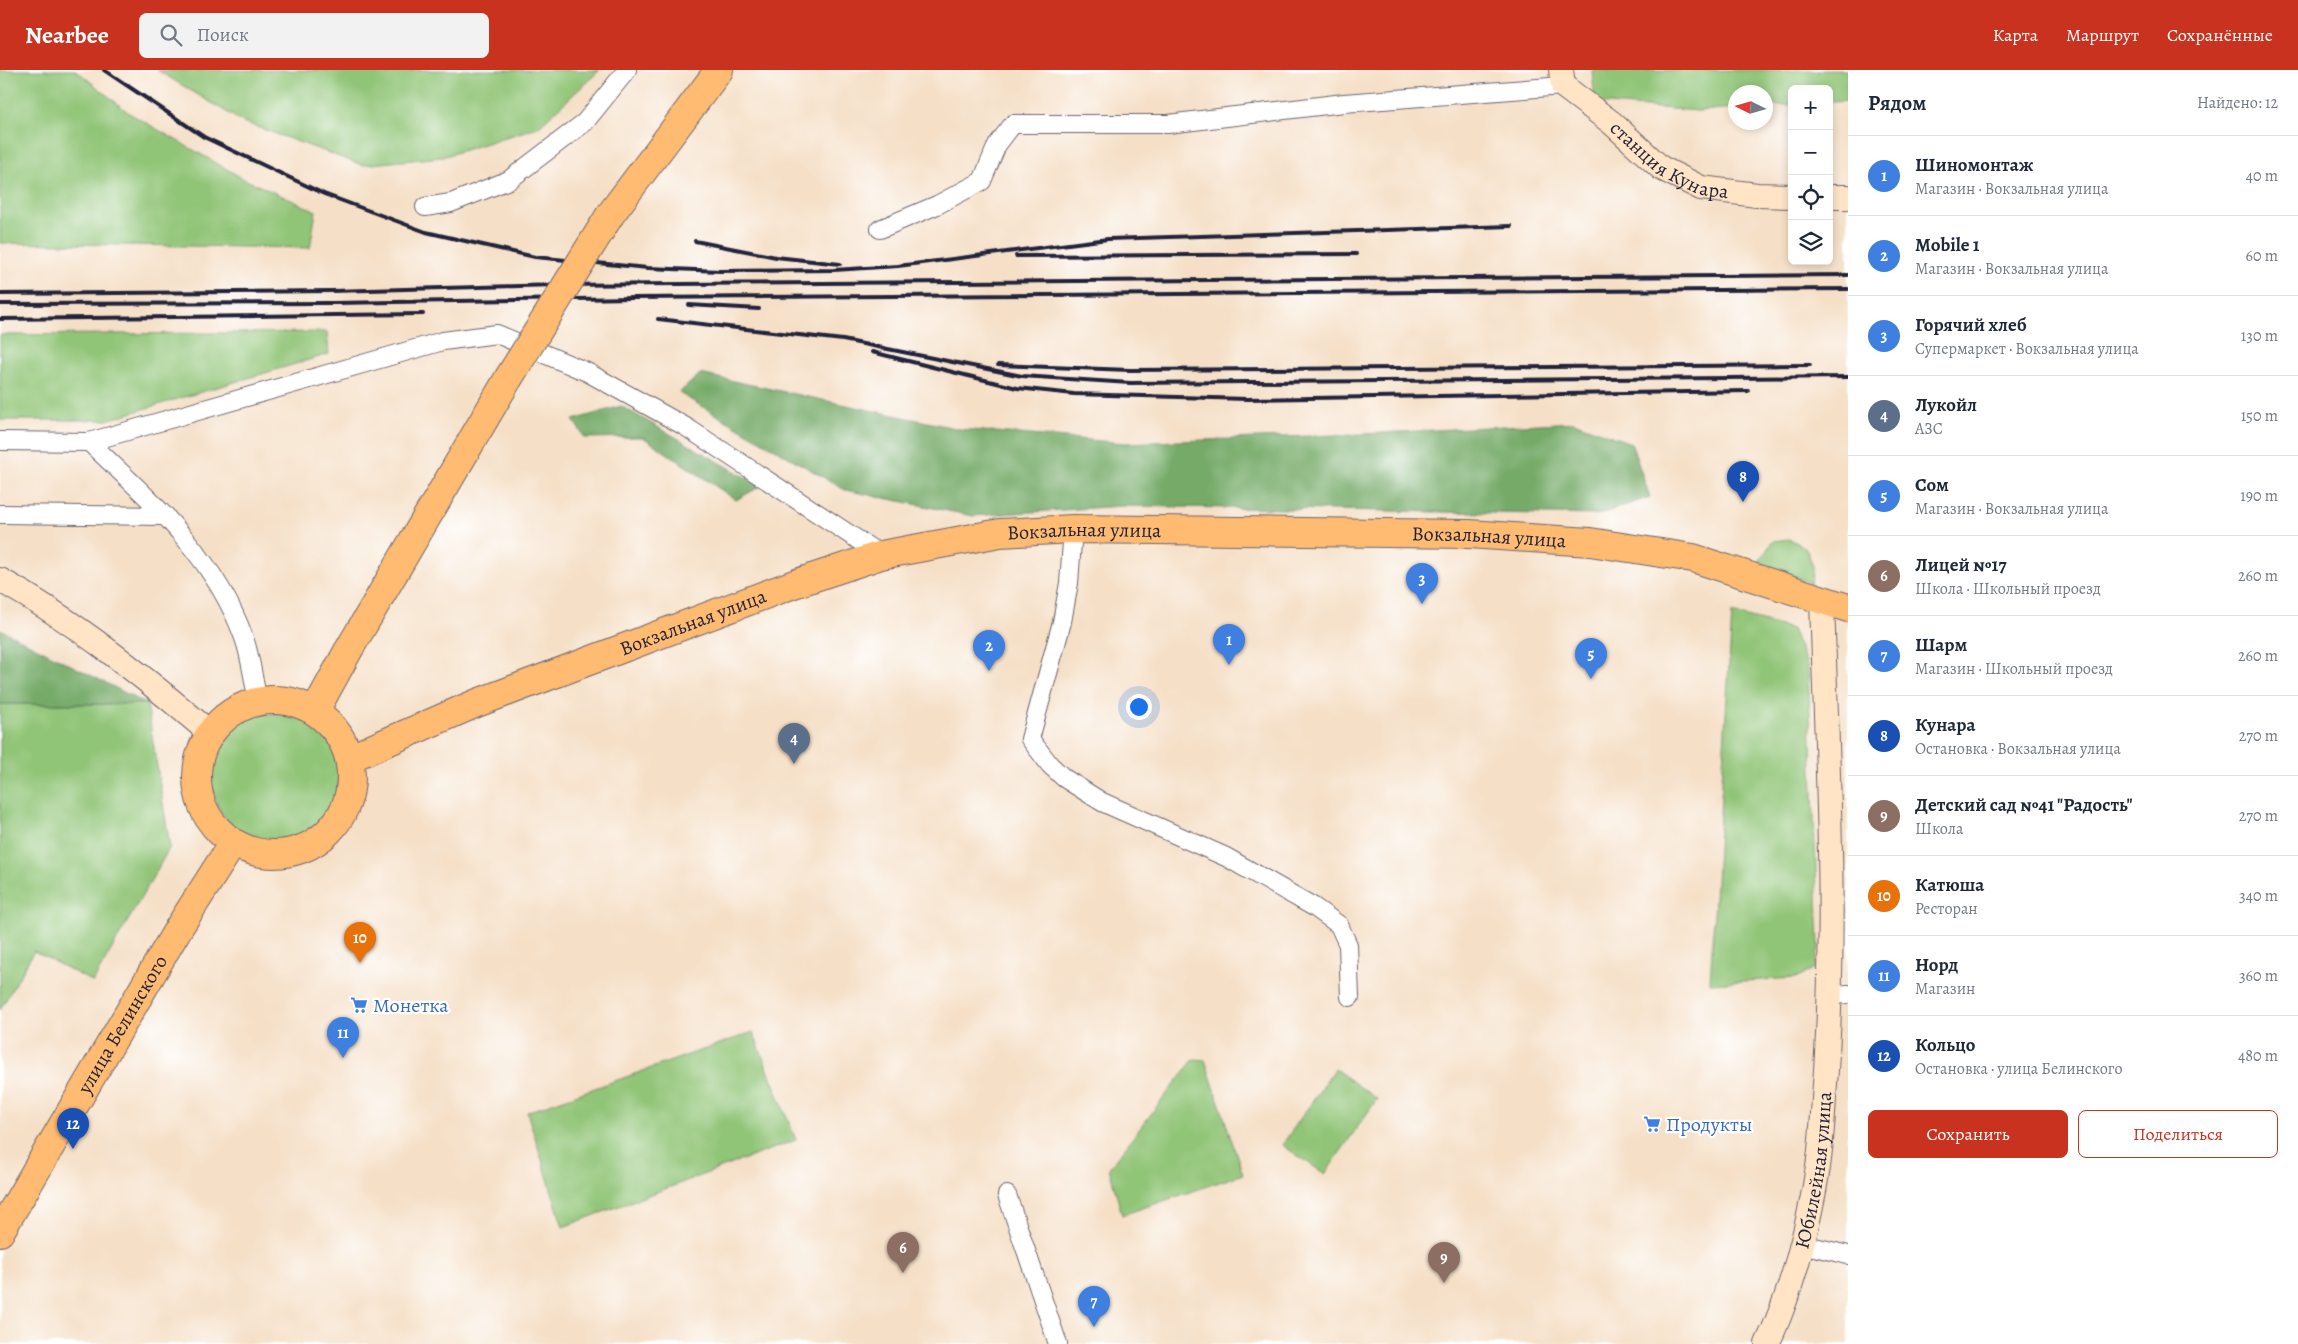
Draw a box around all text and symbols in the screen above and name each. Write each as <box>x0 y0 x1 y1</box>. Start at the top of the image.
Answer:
search box <box>139 13 489 58</box>
text: Nearbee <box>25 19 109 51</box>
icon: search <box>157 21 185 49</box>
text: Поиск <box>197 22 249 48</box>
text: Карта <box>1993 23 2038 47</box>
text: Маршрут <box>2066 23 2139 47</box>
text: Сохранённые <box>2167 23 2273 47</box>
north arrow <box>1728 85 1773 130</box>
map controls <box>1788 85 1833 265</box>
button: + <box>1788 85 1833 130</box>
text: Рядом <box>1868 89 1926 117</box>
text: Найдено: 12 <box>2197 92 2278 114</box>
street label: станция Кунара <box>1604 115 1731 205</box>
button: − <box>1788 130 1833 175</box>
text: Шиномонтаж <box>1915 152 2034 178</box>
text: 1 <box>1881 165 1887 187</box>
text: 40 m <box>2246 165 2278 187</box>
button: locate <box>1788 175 1833 220</box>
text: Магазин · Вокзальная улица <box>1915 178 2108 200</box>
button: layers <box>1788 220 1833 265</box>
text: Mobile 1 <box>1915 232 1980 258</box>
text: 2 <box>1880 245 1888 267</box>
text: 60 m <box>2246 245 2278 267</box>
text: Магазин · Вокзальная улица <box>1915 258 2108 280</box>
text: Горячий хлеб <box>1915 312 2027 338</box>
text: 3 <box>1881 325 1887 347</box>
text: 130 m <box>2241 325 2278 347</box>
text: Супермаркет · Вокзальная улица <box>1915 338 2139 360</box>
text: Лукойл <box>1915 392 1977 418</box>
text: 4 <box>1880 405 1888 427</box>
text: 150 m <box>2241 405 2278 427</box>
text: АЗС <box>1915 418 1943 440</box>
pin: 8 <box>1727 461 1759 502</box>
text: Сом <box>1915 472 1949 498</box>
text: 5 <box>1881 485 1887 507</box>
text: 190 m <box>2240 485 2278 507</box>
text: Магазин · Вокзальная улица <box>1915 498 2108 520</box>
street label: Вокзальная улица <box>1006 516 1162 547</box>
street label: Вокзальная улица <box>1412 520 1568 554</box>
text: Лицей №17 <box>1915 552 2007 578</box>
pin: 3 <box>1406 563 1438 604</box>
text: 6 <box>1880 565 1888 587</box>
text: 260 m <box>2238 565 2278 587</box>
text: Школа · Школьный проезд <box>1915 578 2101 600</box>
street label: Вокзальная улица <box>616 582 771 662</box>
pin: 1 <box>1213 624 1245 665</box>
pin: 2 <box>973 630 1005 671</box>
text: Шарм <box>1915 632 1967 658</box>
pin: 5 <box>1575 638 1607 679</box>
text: 7 <box>1881 645 1887 667</box>
text: 260 m <box>2238 645 2278 667</box>
text: Магазин · Школьный проезд <box>1915 658 2113 680</box>
your location <box>1126 694 1152 720</box>
text: Кунара <box>1915 712 1976 738</box>
pin: 4 <box>778 723 810 764</box>
text: 8 <box>1880 725 1888 747</box>
text: 270 m <box>2239 725 2278 747</box>
text: Остановка · Вокзальная улица <box>1915 738 2121 760</box>
text: Детский сад №41 "Радость" <box>1915 792 2133 818</box>
text: 9 <box>1880 805 1888 827</box>
text: 270 m <box>2239 805 2278 827</box>
text: Школа <box>1915 818 1963 840</box>
text: Катюша <box>1915 872 1984 898</box>
text: 10 <box>1877 885 1891 907</box>
text: 340 m <box>2239 885 2278 907</box>
text: Ресторан <box>1915 898 1978 920</box>
pin: 10 <box>344 922 376 963</box>
street label: улица Белинского <box>71 950 174 1100</box>
text: Норд <box>1915 952 1958 978</box>
text: 11 <box>1878 965 1890 987</box>
text: 360 m <box>2239 965 2278 987</box>
text: Магазин <box>1915 978 1975 1000</box>
place label: Монетка <box>373 992 449 1019</box>
supermarket icon: Монетка <box>349 995 369 1015</box>
pin: 11 <box>327 1017 359 1058</box>
text: Кольцо <box>1915 1032 1975 1058</box>
text: 12 <box>1877 1045 1891 1067</box>
text: 480 m <box>2238 1045 2278 1067</box>
text: Остановка · улица Белинского <box>1915 1058 2123 1080</box>
street label: Юбилейная улица <box>1788 1090 1838 1252</box>
pin: 12 <box>57 1108 89 1149</box>
button: Сохранить <box>1868 1110 2068 1158</box>
button: Поделиться <box>2078 1110 2278 1158</box>
place label: Продукты <box>1666 1111 1752 1138</box>
supermarket icon: Продукты <box>1642 1114 1662 1134</box>
pin: 6 <box>887 1232 919 1273</box>
pin: 9 <box>1428 1242 1460 1283</box>
pin: 7 <box>1078 1286 1110 1327</box>

